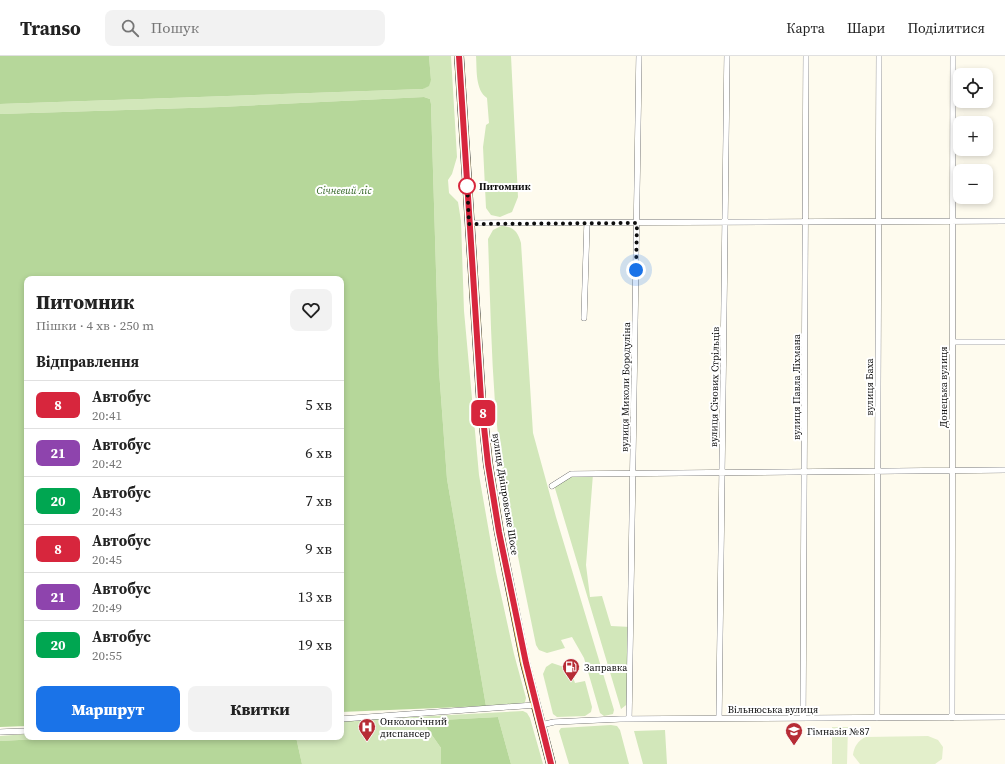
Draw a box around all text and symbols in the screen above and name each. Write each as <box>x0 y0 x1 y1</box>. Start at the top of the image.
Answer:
search box <box>105 10 385 46</box>
text: Transo <box>20 15 81 41</box>
icon: search <box>119 17 141 39</box>
text: Пошук <box>151 17 199 38</box>
text: Карта <box>786 18 825 38</box>
text: Шари <box>847 18 885 38</box>
text: Поділитися <box>907 18 985 38</box>
map controls <box>953 68 993 204</box>
button: locate <box>953 68 993 108</box>
button: + <box>953 116 993 156</box>
button: − <box>953 164 993 204</box>
marker: Питомник <box>458 177 476 195</box>
place label: Питомник <box>479 180 531 193</box>
park label: Січневий ліс <box>317 184 372 197</box>
your location <box>626 260 646 280</box>
text: Питомник <box>36 289 134 315</box>
button: heart <box>290 289 332 331</box>
text: Пішки · 4 хв · 250 m <box>36 317 154 334</box>
street label: вулиця Миколи Бородуліна <box>618 321 633 452</box>
street label: вулиця Січових Стрільців <box>707 327 722 447</box>
street label: вулиця Павла Ліхмана <box>790 333 803 440</box>
street label: Донецька вулиця <box>937 346 950 428</box>
text: Відправлення <box>36 351 139 372</box>
street label: вулиця Баха <box>863 357 876 416</box>
text: Автобус <box>92 386 151 407</box>
text: 5 хв <box>305 394 332 415</box>
text: 8 <box>54 395 62 415</box>
line badge: 8 <box>470 400 496 426</box>
text: 8 <box>479 403 487 423</box>
text: 20:41 <box>92 407 122 424</box>
street label: вулиця Дніпровське Шосе <box>489 432 522 556</box>
text: Автобус <box>92 434 151 455</box>
text: 6 хв <box>305 442 332 463</box>
text: 21 <box>50 443 66 463</box>
text: 20:42 <box>92 455 122 472</box>
text: Автобус <box>92 482 151 503</box>
text: 7 хв <box>305 490 332 511</box>
text: 20 <box>50 491 66 511</box>
text: 20:43 <box>92 503 122 520</box>
text: Автобус <box>92 530 151 551</box>
text: 9 хв <box>305 538 332 559</box>
text: 8 <box>54 539 62 559</box>
text: 20:45 <box>92 551 122 568</box>
text: Автобус <box>92 578 151 599</box>
text: 13 хв <box>298 586 332 607</box>
text: 21 <box>50 587 66 607</box>
text: 20:49 <box>92 599 122 616</box>
text: Автобус <box>92 626 151 647</box>
text: 19 хв <box>298 634 332 655</box>
text: 20 <box>50 635 66 655</box>
text: 20:55 <box>92 647 122 664</box>
fuel station icon: Заправка <box>561 657 581 682</box>
place label: Заправка <box>584 661 628 674</box>
button: Маршрут <box>36 686 180 732</box>
button: Квитки <box>188 686 332 732</box>
street label: Вільнюська вулиця <box>728 703 818 716</box>
place label: Онкологічний диспансер <box>380 715 448 740</box>
hospital icon: Онкологічний диспансер <box>357 717 377 742</box>
school or university icon: Гімназія №87 <box>784 721 804 746</box>
place label: Гімназія №87 <box>807 725 869 738</box>

